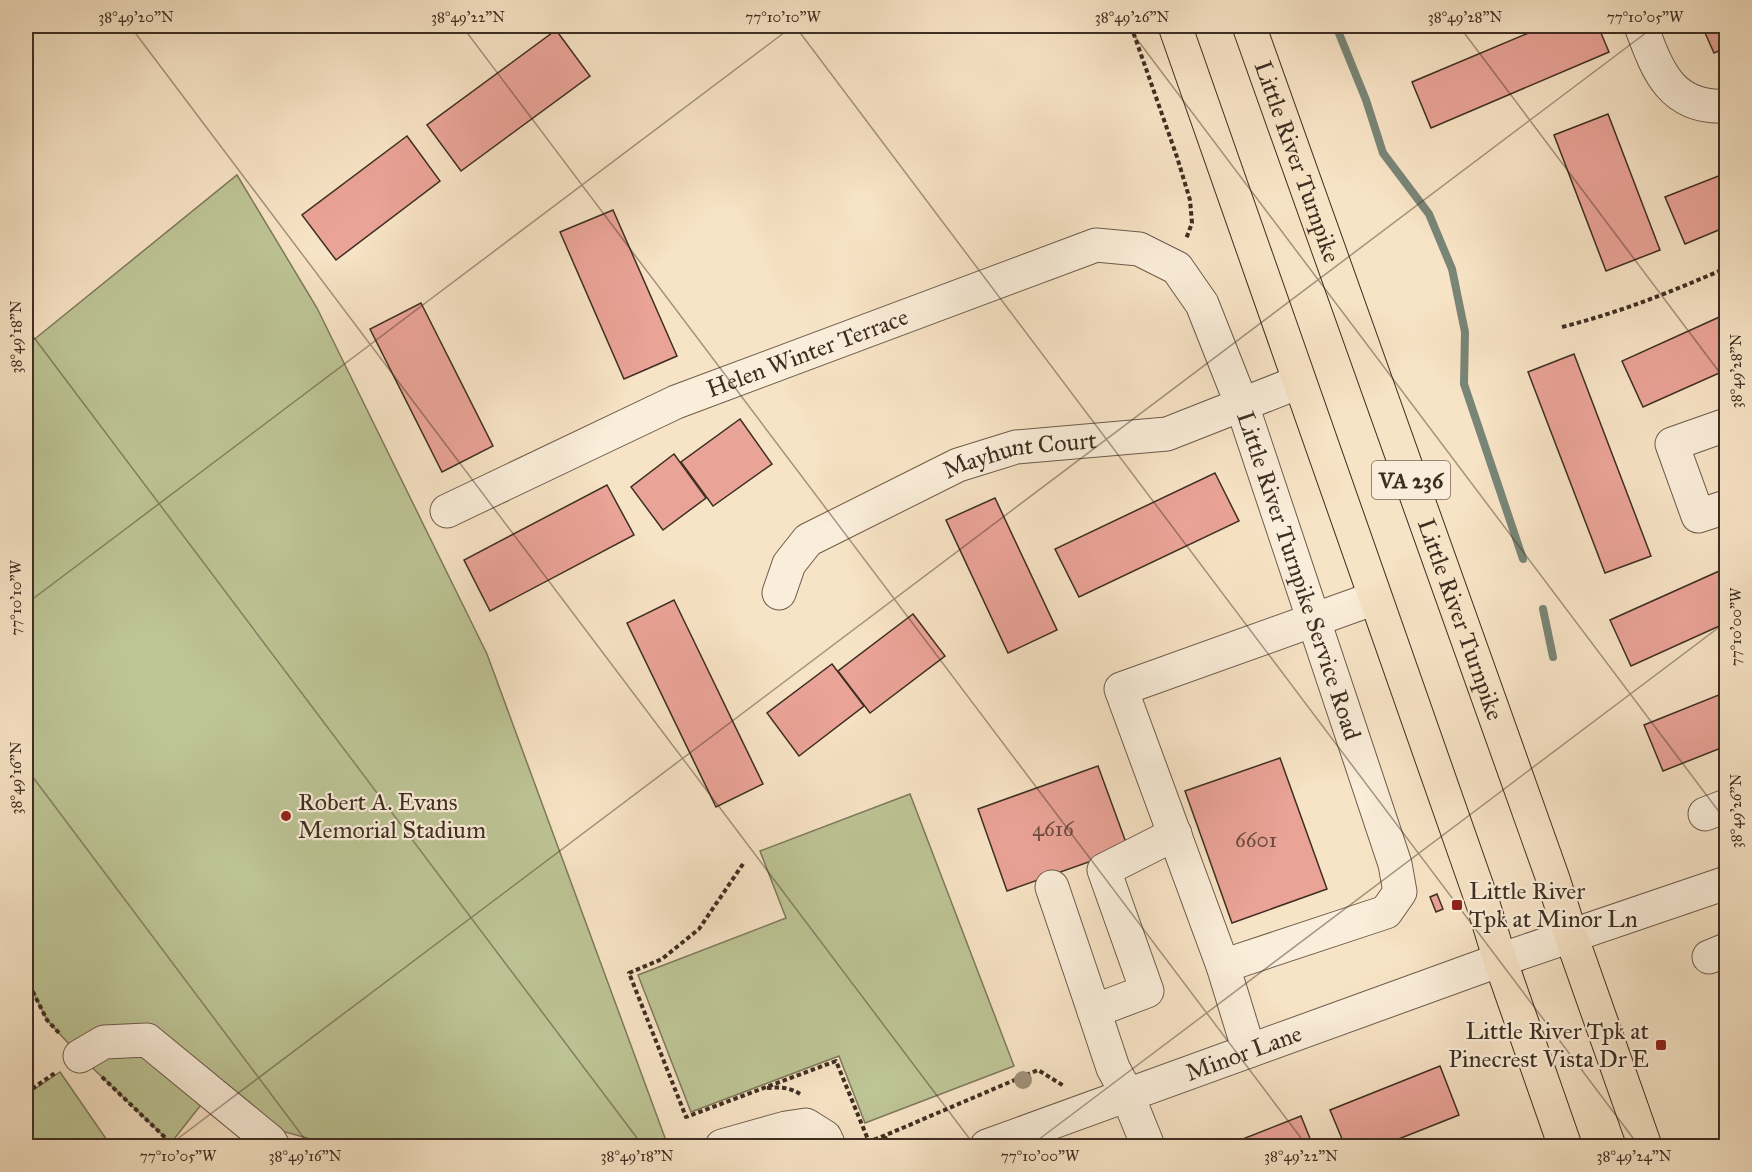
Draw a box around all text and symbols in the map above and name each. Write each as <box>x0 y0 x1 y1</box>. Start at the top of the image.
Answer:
text: 38°49'20"N <box>98 8 174 26</box>
text: 38°49'22"N <box>431 8 505 26</box>
text: 77°10'10"W <box>745 8 822 26</box>
text: 38°49'26"N <box>1095 8 1169 26</box>
text: 38°49'28"N <box>1428 8 1503 26</box>
text: 77°10'05"W <box>1607 8 1684 26</box>
street label: Little River Turnpike <box>1248 57 1347 266</box>
text: 38°49'18"N <box>7 300 25 374</box>
street label: Helen Winter Terrace <box>703 302 912 404</box>
text: 38°49'28"N <box>1727 333 1745 408</box>
street label: Little River Turnpike Service Road <box>1230 407 1368 744</box>
street label: Mayhunt Court <box>937 425 1098 485</box>
road number: VA 236 <box>1372 461 1450 499</box>
street label: Little River Turnpike <box>1411 515 1510 724</box>
text: 77°10'10"W <box>7 559 25 636</box>
text: 77°10'00"W <box>1727 587 1745 666</box>
text: 38°49'16"N <box>7 741 25 814</box>
text: 38°49'26"N <box>1727 774 1745 848</box>
place label: Robert A. Evans Memorial Stadium <box>298 787 486 845</box>
marker: Robert A. Evans Memorial Stadium <box>279 809 293 823</box>
house number: 4616 <box>1032 816 1075 842</box>
house number: 6601 <box>1235 827 1277 853</box>
place label: Little River Tpk at Minor Ln <box>1469 876 1638 934</box>
marker: Little River Tpk at Minor Ln <box>1450 898 1464 912</box>
place label: Little River Tpk at Pinecrest Vista Dr E <box>1448 1016 1649 1074</box>
street label: Minor Lane <box>1181 1018 1306 1088</box>
marker: Little River Tpk at Pinecrest Vista Dr E <box>1654 1038 1668 1052</box>
text: 77°10'05"W <box>140 1147 217 1165</box>
text: 38°49'16"N <box>269 1147 342 1165</box>
text: 38°49'18"N <box>600 1147 674 1165</box>
text: 77°10'00"W <box>1001 1147 1080 1165</box>
text: 38°49'22"N <box>1264 1147 1338 1165</box>
text: 38°49'24"N <box>1596 1147 1672 1165</box>

